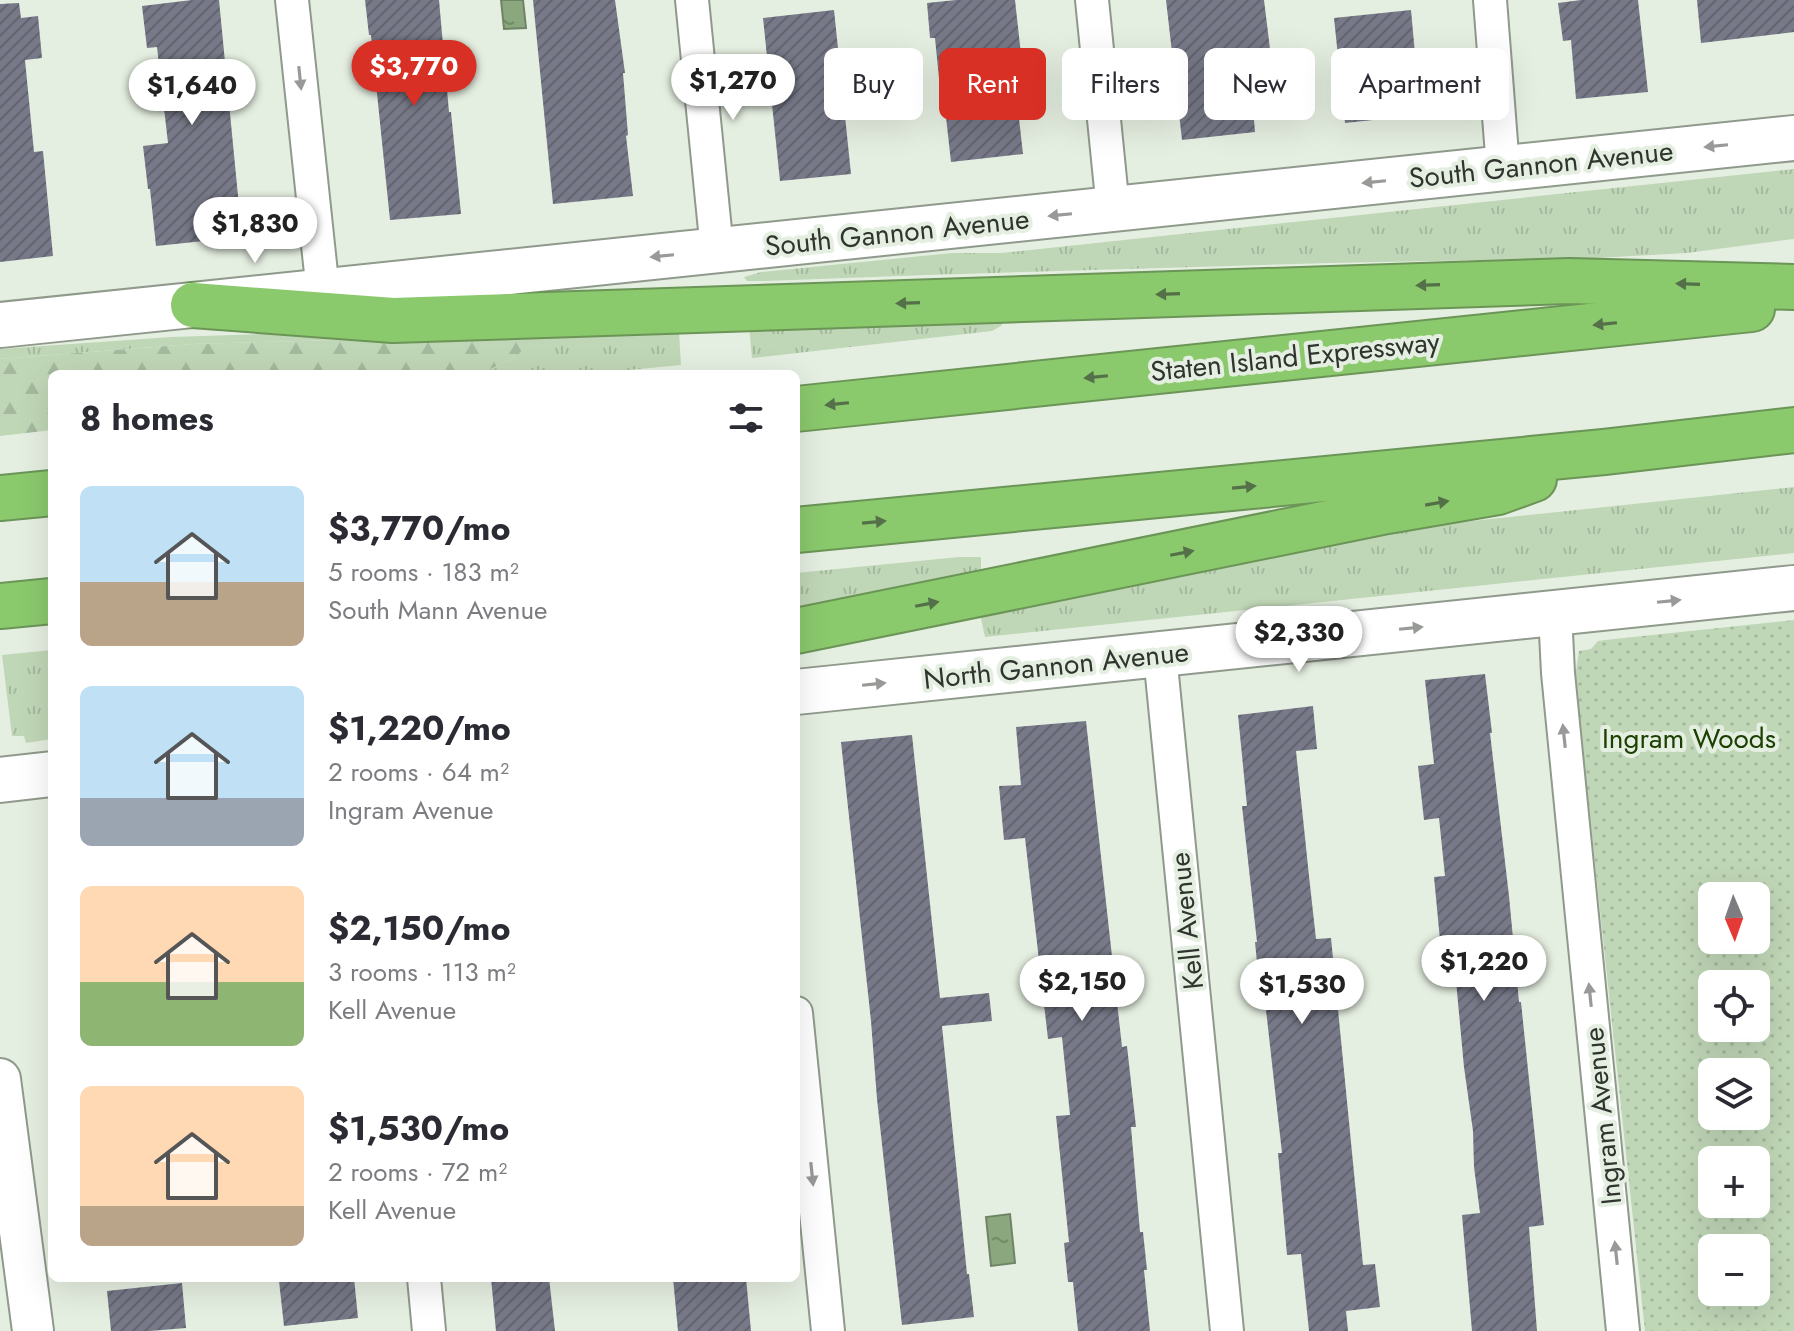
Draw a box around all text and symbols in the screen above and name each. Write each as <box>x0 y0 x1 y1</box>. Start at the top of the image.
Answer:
pin: $3,770 <box>349 40 479 108</box>
text: $3,770 <box>370 47 458 85</box>
chip: Buy <box>824 48 923 120</box>
chip: Rent <box>939 48 1046 120</box>
chip: Filters <box>1062 48 1188 120</box>
chip: New <box>1204 48 1315 120</box>
chip: Apartment <box>1331 48 1509 120</box>
pin: $1,270 <box>668 54 798 122</box>
pin: $1,640 <box>127 59 257 127</box>
text: $1,270 <box>689 61 777 99</box>
one-way arrow <box>294 65 307 90</box>
text: $1,640 <box>147 66 237 104</box>
street label: South Gannon Avenue <box>1407 130 1675 199</box>
one-way arrow <box>1703 140 1728 153</box>
one-way arrow <box>1361 175 1386 188</box>
pin: $1,830 <box>190 197 320 265</box>
street label: South Gannon Avenue <box>763 198 1031 267</box>
text: $1,830 <box>211 204 299 242</box>
one-way arrow <box>1047 208 1072 221</box>
one-way arrow <box>649 250 674 263</box>
one-way arrow <box>1675 278 1700 290</box>
one-way arrow <box>1415 279 1440 292</box>
one-way arrow <box>1155 288 1180 300</box>
one-way arrow <box>895 296 920 309</box>
one-way arrow <box>1592 317 1617 330</box>
street label: Staten Island Expressway <box>1148 321 1442 392</box>
one-way arrow <box>1083 371 1108 384</box>
text: 8 homes <box>80 394 214 443</box>
icon: filters <box>724 396 768 440</box>
one-way arrow <box>824 398 849 411</box>
one-way arrow <box>1232 480 1257 493</box>
one-way arrow <box>1425 496 1450 508</box>
text: $3,770/mo <box>328 504 511 553</box>
one-way arrow <box>862 516 887 529</box>
icon: home <box>144 518 240 614</box>
one-way arrow <box>1170 546 1195 558</box>
text: 5 rooms · 183 m² <box>328 553 519 591</box>
text: South Mann Avenue <box>328 591 547 629</box>
one-way arrow <box>1657 595 1682 608</box>
one-way arrow <box>915 597 940 610</box>
pin: $2,330 <box>1234 606 1364 674</box>
text: $2,330 <box>1253 613 1345 651</box>
one-way arrow <box>1399 622 1424 635</box>
street label: North Gannon Avenue <box>921 631 1191 700</box>
one-way arrow <box>862 678 887 691</box>
text: $1,220/mo <box>328 704 511 753</box>
icon: home <box>144 718 240 814</box>
park label: Ingram Woods <box>1602 718 1776 759</box>
one-way arrow <box>1558 723 1571 748</box>
text: 2 rooms · 64 m² <box>328 753 509 791</box>
text: Ingram Avenue <box>328 791 493 829</box>
street label: Kell Avenue <box>1159 850 1214 992</box>
north arrow <box>1698 882 1770 954</box>
map controls <box>1698 882 1770 1306</box>
text: $2,150/mo <box>328 904 510 953</box>
icon: home <box>144 918 240 1014</box>
pin: $1,220 <box>1419 935 1549 1003</box>
text: $1,220 <box>1439 942 1529 980</box>
text: 3 rooms · 113 m² <box>328 953 516 991</box>
pin: $2,150 <box>1017 955 1147 1023</box>
pin: $1,530 <box>1237 958 1367 1026</box>
text: $2,150 <box>1038 962 1126 1000</box>
text: $1,530 <box>1258 965 1346 1003</box>
button: locate <box>1698 970 1770 1042</box>
one-way arrow <box>1583 982 1596 1007</box>
text: Kell Avenue <box>328 991 456 1029</box>
street label: Ingram Avenue <box>1573 1025 1632 1207</box>
button: layers <box>1698 1058 1770 1130</box>
text: $1,530/mo <box>328 1104 509 1153</box>
icon: home <box>144 1118 240 1214</box>
button: + <box>1698 1146 1770 1218</box>
text: 2 rooms · 72 m² <box>328 1153 507 1191</box>
one-way arrow <box>806 1162 819 1187</box>
text: Kell Avenue <box>328 1191 456 1229</box>
button: − <box>1698 1234 1770 1306</box>
one-way arrow <box>1609 1240 1622 1265</box>

